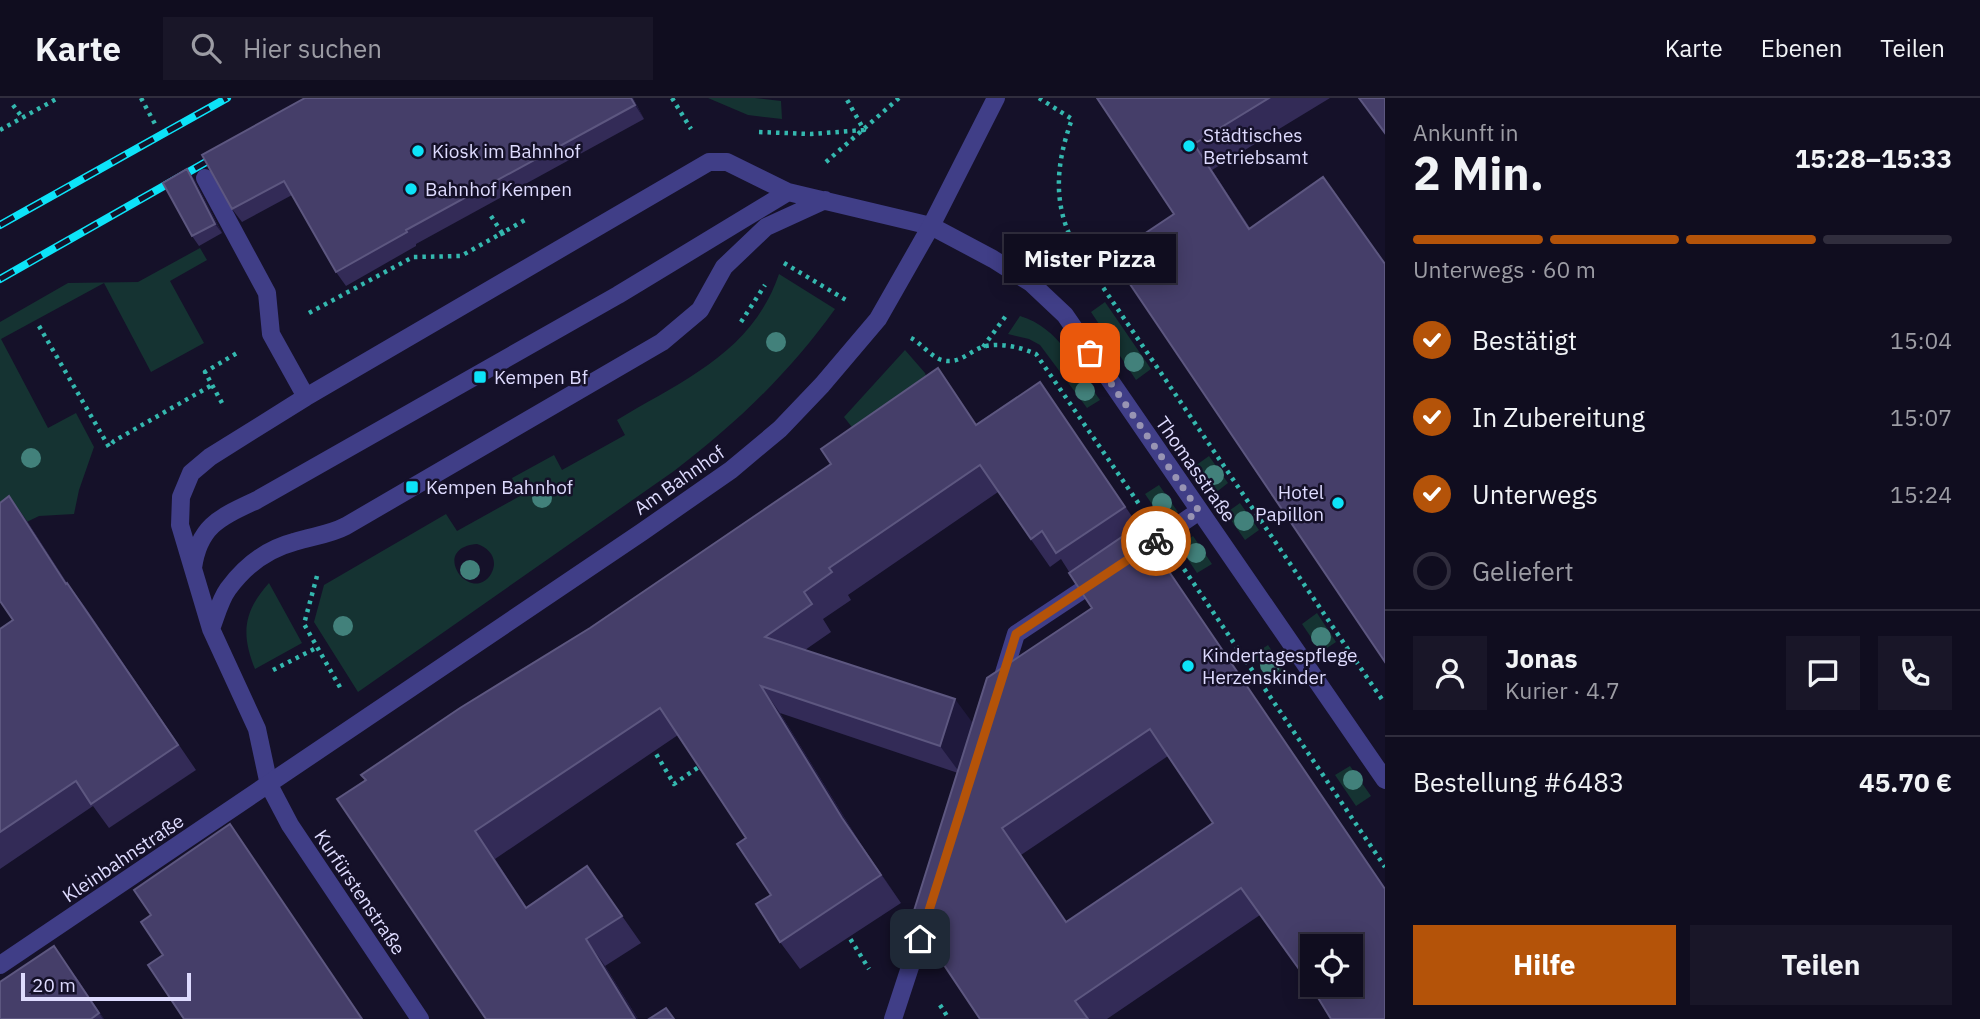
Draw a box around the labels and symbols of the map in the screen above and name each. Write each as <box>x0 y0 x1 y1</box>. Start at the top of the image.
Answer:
place label: Städtisches Betriebsamt <box>1203 123 1308 169</box>
marker: Städtisches Betriebsamt <box>1181 138 1197 154</box>
place label: Kiosk im Bahnhof <box>432 139 581 163</box>
marker: Kiosk im Bahnhof <box>410 143 426 159</box>
place label: Bahnhof Kempen <box>425 177 572 201</box>
marker: Bahnhof Kempen <box>403 181 419 197</box>
callout: Mister Pizza <box>1004 234 1176 283</box>
pin <box>1060 323 1120 383</box>
place label: Kempen Bf <box>494 365 588 389</box>
marker: Kempen Bf <box>472 369 488 385</box>
street label: Thomasstraße <box>1151 411 1241 527</box>
street label: Am Bahnhof <box>629 440 729 520</box>
place label: Kempen Bahnhof <box>426 475 573 499</box>
marker: Kempen Bahnhof <box>404 479 420 495</box>
place label: Hotel Papillon <box>1255 480 1324 526</box>
marker: Hotel Papillon <box>1330 495 1346 511</box>
courier <box>1121 506 1191 576</box>
place label: Kindertagespflege Herzenskinder <box>1202 643 1358 689</box>
marker: Kindertagespflege Herzenskinder <box>1180 658 1196 674</box>
street label: Kleinbahnstraße <box>58 809 188 907</box>
street label: Kurfürstenstraße <box>309 825 411 959</box>
pin <box>890 909 950 969</box>
scale bar <box>21 970 191 1002</box>

